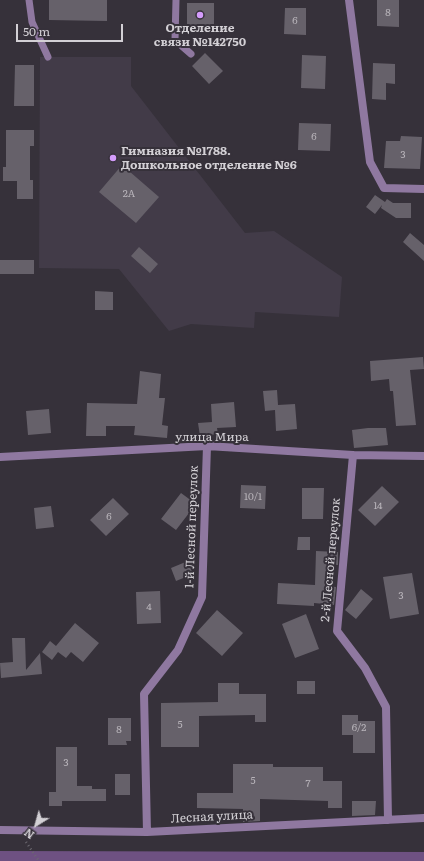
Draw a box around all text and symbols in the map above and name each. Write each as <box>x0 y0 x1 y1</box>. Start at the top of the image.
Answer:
house number: 8 <box>385 7 391 19</box>
marker: Отделение связи №142750 <box>195 10 205 20</box>
house number: 6 <box>292 15 298 27</box>
scale bar <box>18 16 125 42</box>
place label: Отделение связи №142750 <box>154 21 246 49</box>
text: 50 m <box>23 22 50 40</box>
house number: 6 <box>311 131 317 143</box>
place label: Гимназия №1788. Дошкольное отделение №6 <box>121 144 297 172</box>
house number: 3 <box>400 149 406 161</box>
marker: Гимназия №1788. Дошкольное отделение №6 <box>108 153 118 163</box>
house number: 2А <box>123 188 135 200</box>
street label: улица Мира <box>175 430 249 444</box>
street label: 1-й Лесной переулок <box>183 465 201 589</box>
house number: 10/1 <box>244 491 262 503</box>
street label: 2-й Лесной переулок <box>318 498 344 622</box>
house number: 14 <box>373 500 383 512</box>
house number: 6 <box>106 511 112 523</box>
house number: 3 <box>398 590 404 602</box>
house number: 4 <box>146 601 152 613</box>
house number: 5 <box>177 719 183 731</box>
house number: 6/2 <box>352 722 366 734</box>
house number: 8 <box>116 724 122 736</box>
house number: 3 <box>63 757 69 769</box>
house number: 5 <box>250 775 256 787</box>
house number: 7 <box>305 778 311 790</box>
north arrow <box>16 805 56 845</box>
street label: Лесная улица <box>170 808 254 826</box>
text: N <box>20 825 37 844</box>

